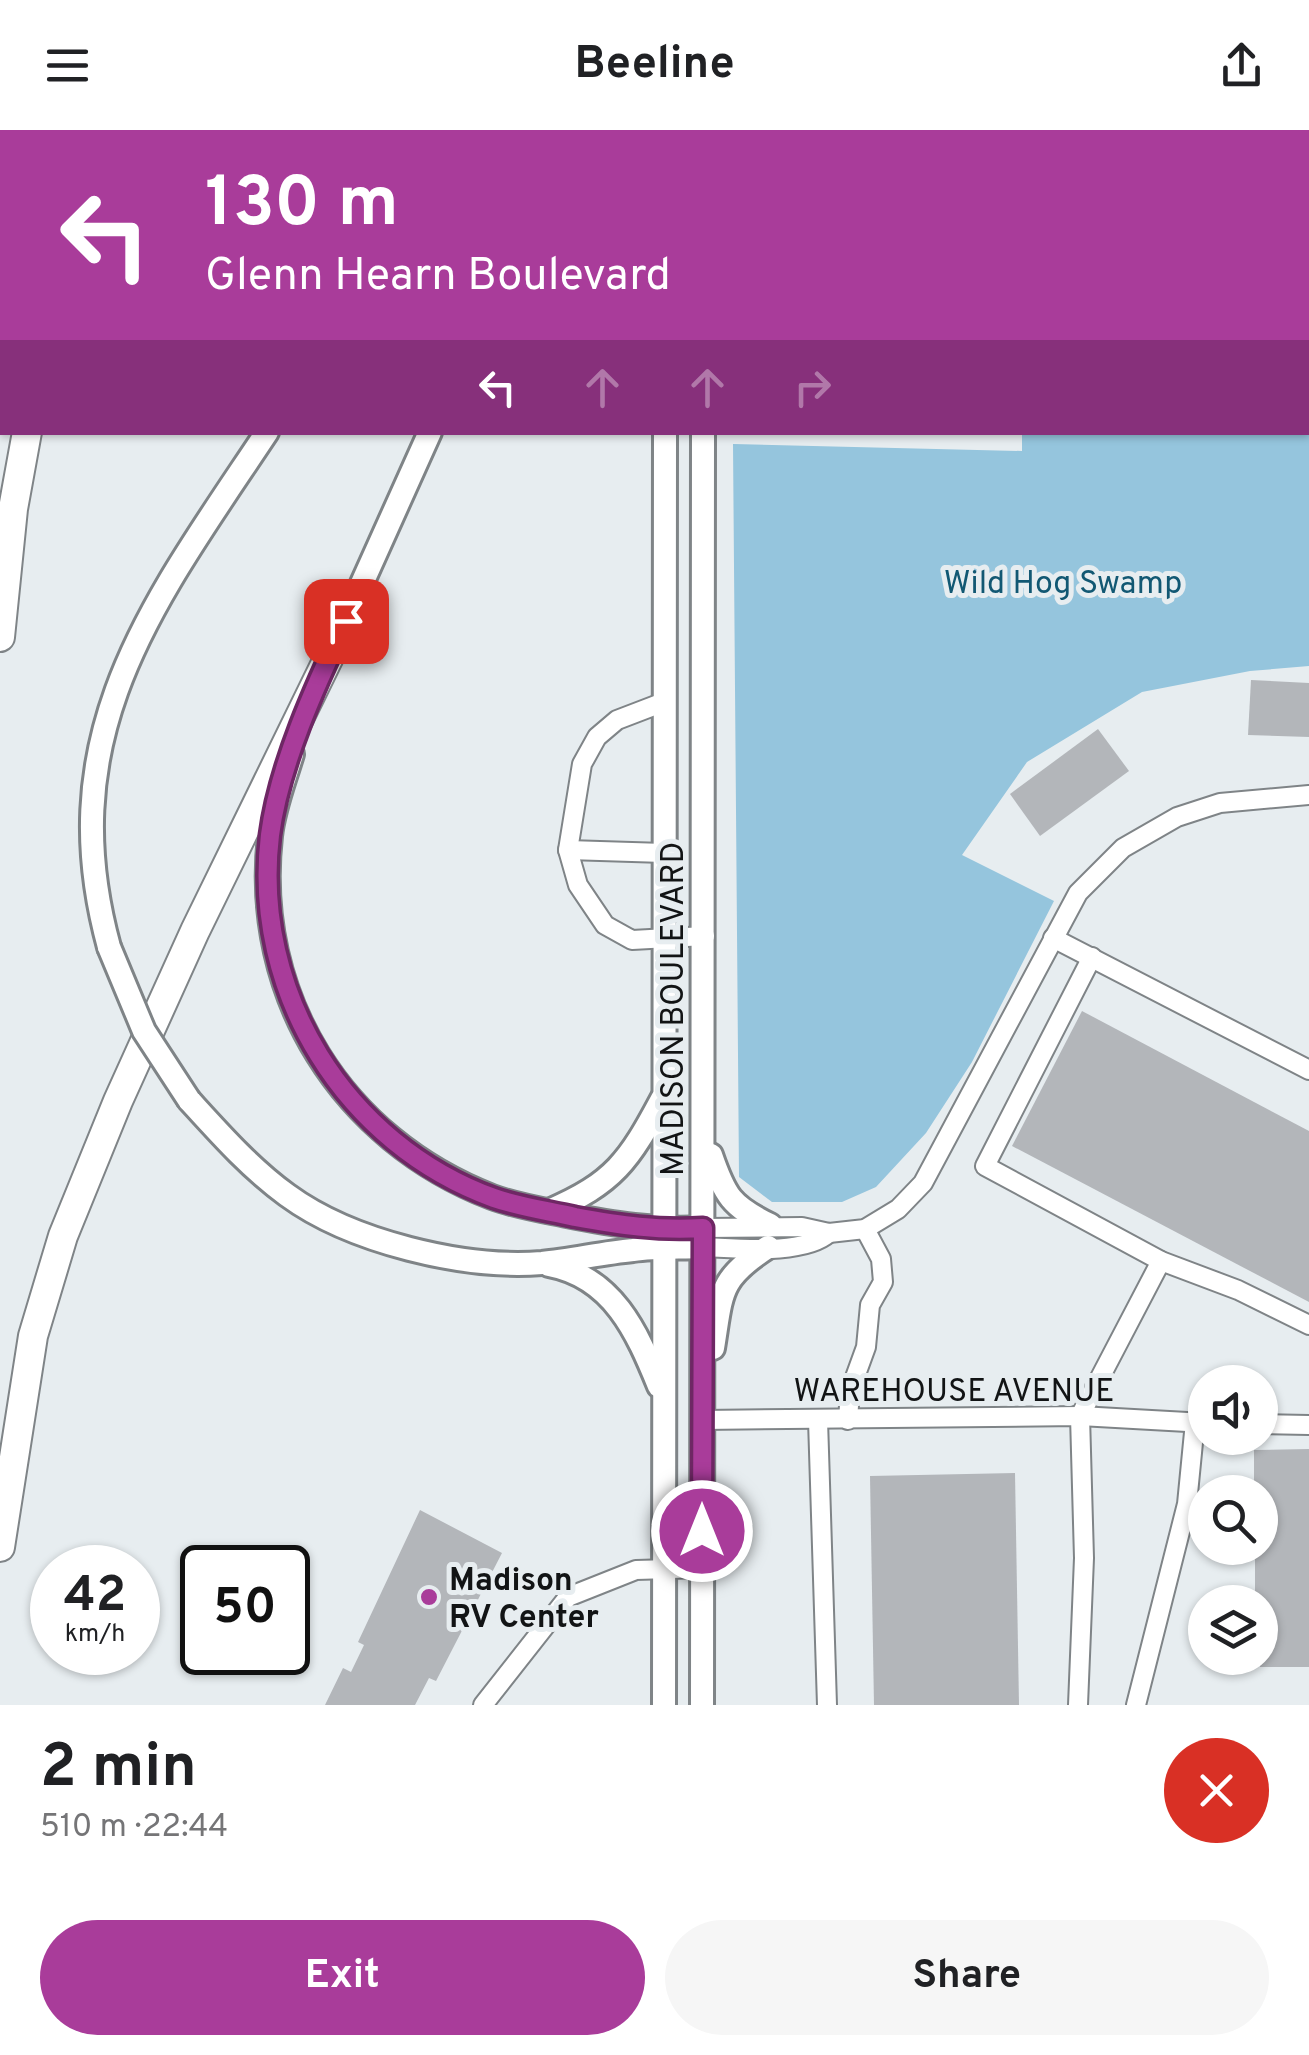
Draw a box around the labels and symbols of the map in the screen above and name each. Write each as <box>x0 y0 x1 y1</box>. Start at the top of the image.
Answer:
park label: Wild Hog Swamp <box>944 565 1182 605</box>
pin <box>304 579 389 664</box>
street label: MADISON BOULEVARD <box>655 842 695 1176</box>
street label: WAREHOUSE AVENUE <box>794 1373 1114 1413</box>
position arrow <box>650 1479 754 1583</box>
speed limit sign: 50 <box>180 1545 310 1675</box>
place label: Madison RV Center <box>449 1562 599 1639</box>
marker: Madison RV Center <box>418 1586 440 1608</box>

